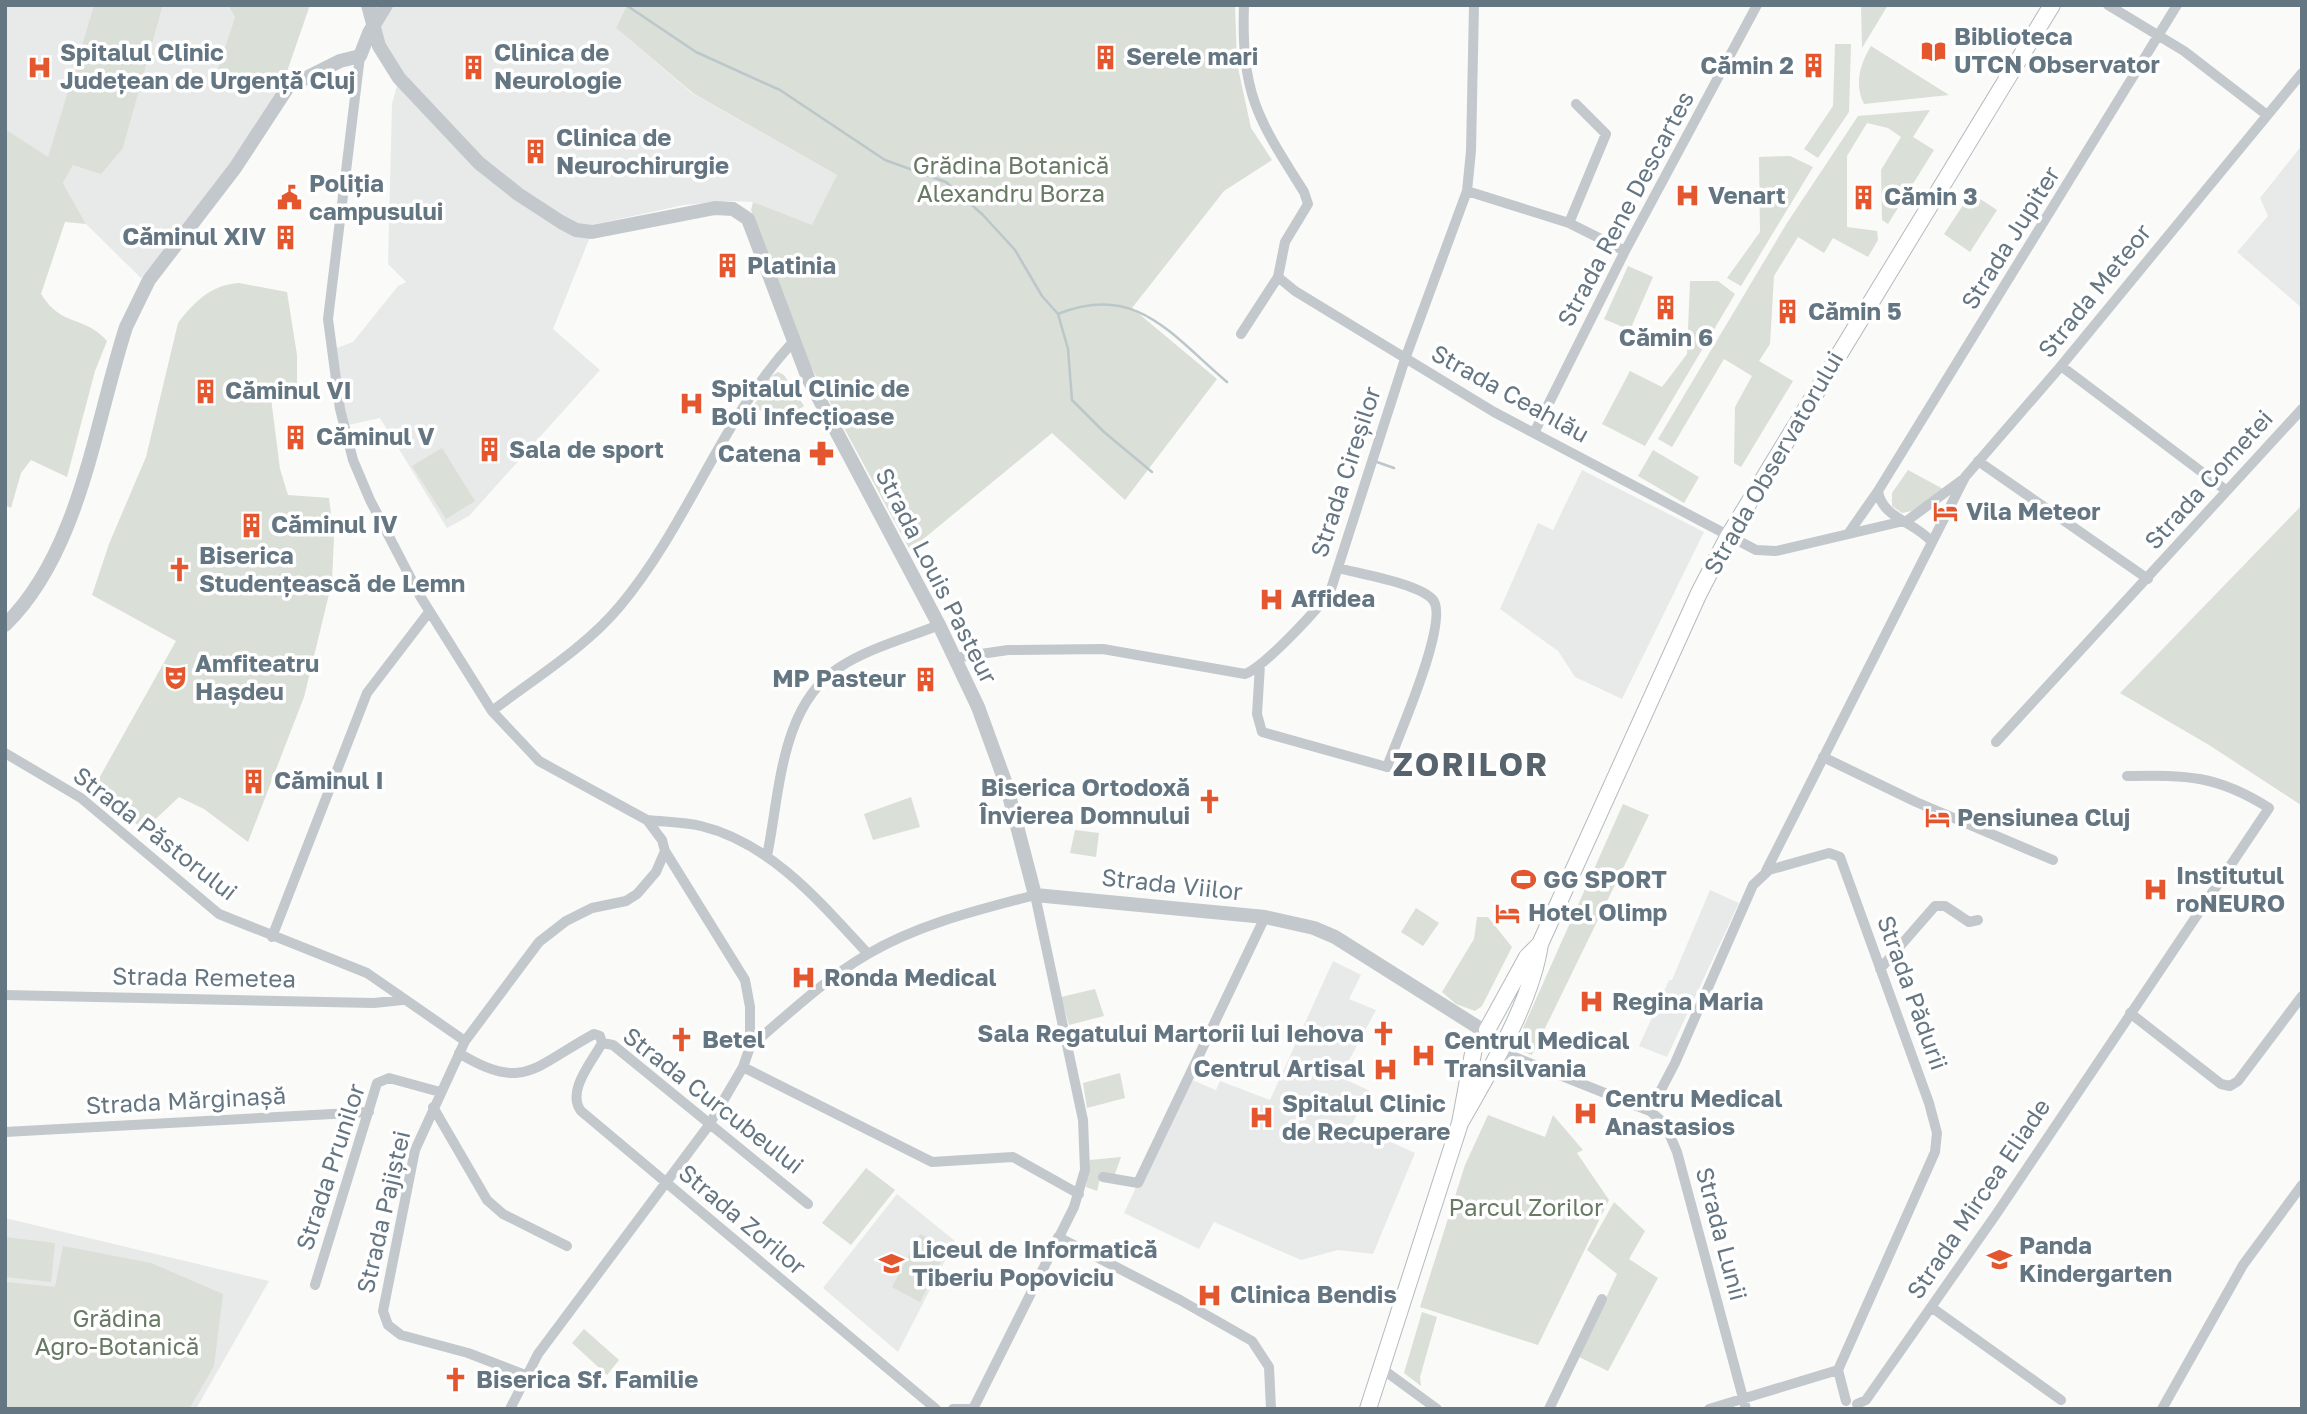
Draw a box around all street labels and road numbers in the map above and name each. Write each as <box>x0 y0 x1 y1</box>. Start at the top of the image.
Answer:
street label: Strada Rene Descartes <box>1550 86 1699 331</box>
street label: Strada Jupiter <box>1954 160 2065 314</box>
street label: Strada Meteor <box>2031 217 2156 363</box>
street label: Strada Ceahlău <box>1427 337 1595 448</box>
street label: Strada Observatorului <box>1697 345 1849 579</box>
street label: Strada Cireșilor <box>1303 383 1387 561</box>
street label: Strada Cometei <box>2138 403 2278 555</box>
street label: Strada Louis Pasteur <box>870 463 1004 688</box>
street label: Strada Păstorului <box>68 760 244 906</box>
street label: Strada Viilor <box>1100 862 1244 905</box>
street label: Strada Pădurii <box>1872 911 1955 1074</box>
street label: Strada Remetea <box>112 960 296 993</box>
street label: Strada Curcubeului <box>618 1020 810 1179</box>
street label: Strada Mărginașă <box>85 1080 287 1120</box>
street label: Strada Prunilor <box>289 1080 370 1254</box>
street label: Strada Mircea Eliade <box>1900 1093 2056 1304</box>
street label: Strada Pajiștei <box>350 1127 416 1296</box>
street label: Strada Zorilor <box>674 1157 812 1280</box>
street label: Strada Lunii <box>1691 1164 1754 1303</box>

